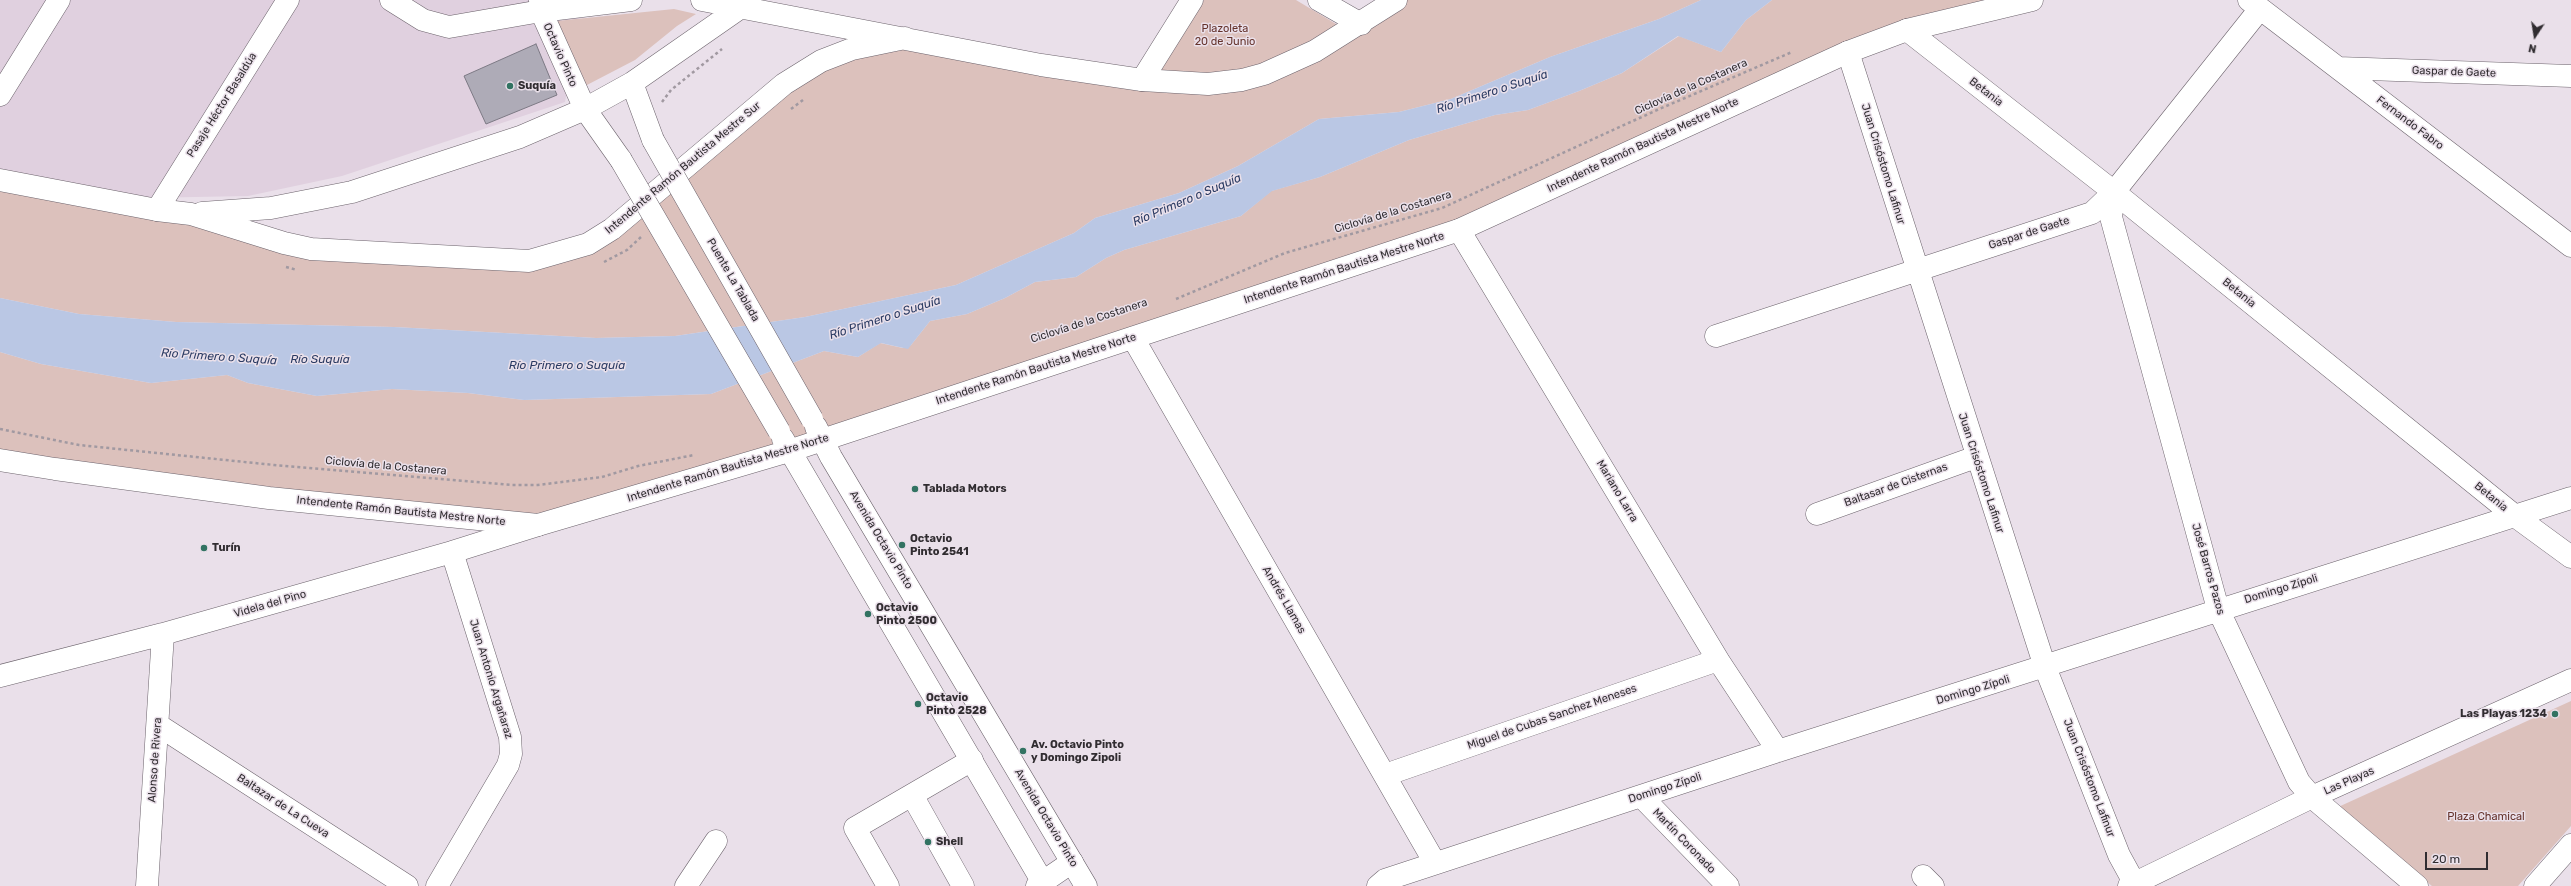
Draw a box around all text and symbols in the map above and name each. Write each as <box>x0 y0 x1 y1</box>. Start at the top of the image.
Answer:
north arrow <box>2515 16 2555 56</box>
street label: Octavio Pinto <box>540 21 580 89</box>
park label: Plazoleta 20 de Junio <box>1195 22 1255 48</box>
text: N <box>2527 41 2538 55</box>
street label: Pasaje Héctor Basaldúa <box>184 50 260 160</box>
street label: Ciclovía de la Costanera <box>1633 56 1749 118</box>
street label: Gaspar de Gaete <box>2412 64 2496 80</box>
water label: Río Primero o Suquía <box>1434 67 1550 117</box>
street label: Betania <box>1966 75 2006 109</box>
place label: Suquía <box>518 79 556 93</box>
marker: Suquía <box>505 81 515 91</box>
street label: Fernando Fabro <box>2374 93 2446 153</box>
street label: Intendente Ramón Bautista Mestre Norte <box>1545 95 1741 195</box>
street label: Intendente Ramón Bautista Mestre Sur <box>603 99 763 237</box>
street label: Juan Crisóstomo Lafinur <box>1858 102 1908 226</box>
water label: Río Primero o Suquía <box>1131 171 1243 229</box>
street label: Ciclovía de la Costanera <box>1333 188 1453 236</box>
street label: Gaspar de Gaete <box>1987 214 2071 252</box>
street label: Intendente Ramón Bautista Mestre Norte <box>1242 229 1446 307</box>
street label: Puente La Tablada <box>704 236 762 324</box>
street label: Betania <box>2220 276 2258 310</box>
water label: Río Primero o Suquía <box>827 293 943 343</box>
street label: Ciclovía de la Costanera <box>1029 296 1149 346</box>
street label: Intendente Ramón Bautista Mestre Norte <box>934 330 1138 408</box>
water label: Río Primero o Suquía <box>160 346 278 368</box>
water label: Río Suquía <box>290 353 350 367</box>
water label: Río Primero o Suquía <box>509 359 625 373</box>
street label: Juan Crisóstomo Lafinur <box>1955 411 2007 535</box>
street label: Intendente Ramón Bautista Mestre Norte <box>626 431 830 505</box>
street label: Ciclovía de la Costanera <box>325 454 447 478</box>
street label: Mariano Larra <box>1593 458 1641 524</box>
street label: Baltasar de Cisternas <box>1843 460 1949 510</box>
street label: Betania <box>2472 480 2510 514</box>
place label: Tablada Motors <box>923 482 1007 496</box>
marker: Tablada Motors <box>910 484 920 494</box>
street label: Avenida Octavio Pinto <box>846 489 916 591</box>
street label: Intendente Ramón Bautista Mestre Norte <box>296 493 506 529</box>
street label: José Barros Pazos <box>2189 522 2227 616</box>
place label: Octavio Pinto 2541 <box>910 532 969 558</box>
marker: Octavio Pinto 2541 <box>897 540 907 550</box>
place label: Turín <box>212 541 241 555</box>
marker: Turín <box>199 543 209 553</box>
street label: Andrés Llamas <box>1259 564 1309 636</box>
street label: Domingo Zípoli <box>2243 572 2319 606</box>
street label: Videla del Pino <box>232 587 308 621</box>
place label: Octavio Pinto 2500 <box>876 601 937 627</box>
marker: Octavio Pinto 2500 <box>863 609 873 619</box>
street label: Juan Antonio Argañaraz <box>466 618 516 740</box>
street label: Domingo Zípoli <box>1935 673 2011 707</box>
street label: Miguel de Cubas Sanchez Meneses <box>1466 682 1638 752</box>
place label: Octavio Pinto 2528 <box>926 691 987 717</box>
marker: Octavio Pinto 2528 <box>913 699 923 709</box>
place label: Las Playas 1234 <box>2460 707 2547 721</box>
marker: Las Playas 1234 <box>2550 709 2560 719</box>
street label: Alonso de Rivera <box>145 717 165 803</box>
street label: Juan Crisóstomo Lafinur <box>2060 717 2118 839</box>
place label: Av. Octavio Pinto y Domingo Zipoli <box>1031 738 1124 764</box>
marker: Av. Octavio Pinto y Domingo Zipoli <box>1018 746 1028 756</box>
street label: Las Playas <box>2322 764 2376 798</box>
street label: Avenida Octavio Pinto <box>1011 767 1081 869</box>
street label: Domingo Zípoli <box>1627 770 1703 806</box>
street label: Baltazar de La Cueva <box>234 771 332 841</box>
street label: Martín Coronado <box>1650 806 1718 876</box>
park label: Plaza Chamical <box>2447 810 2525 824</box>
place label: Shell <box>936 835 963 849</box>
marker: Shell <box>923 837 933 847</box>
scale bar <box>2427 844 2490 870</box>
text: 20 m <box>2432 852 2460 866</box>

